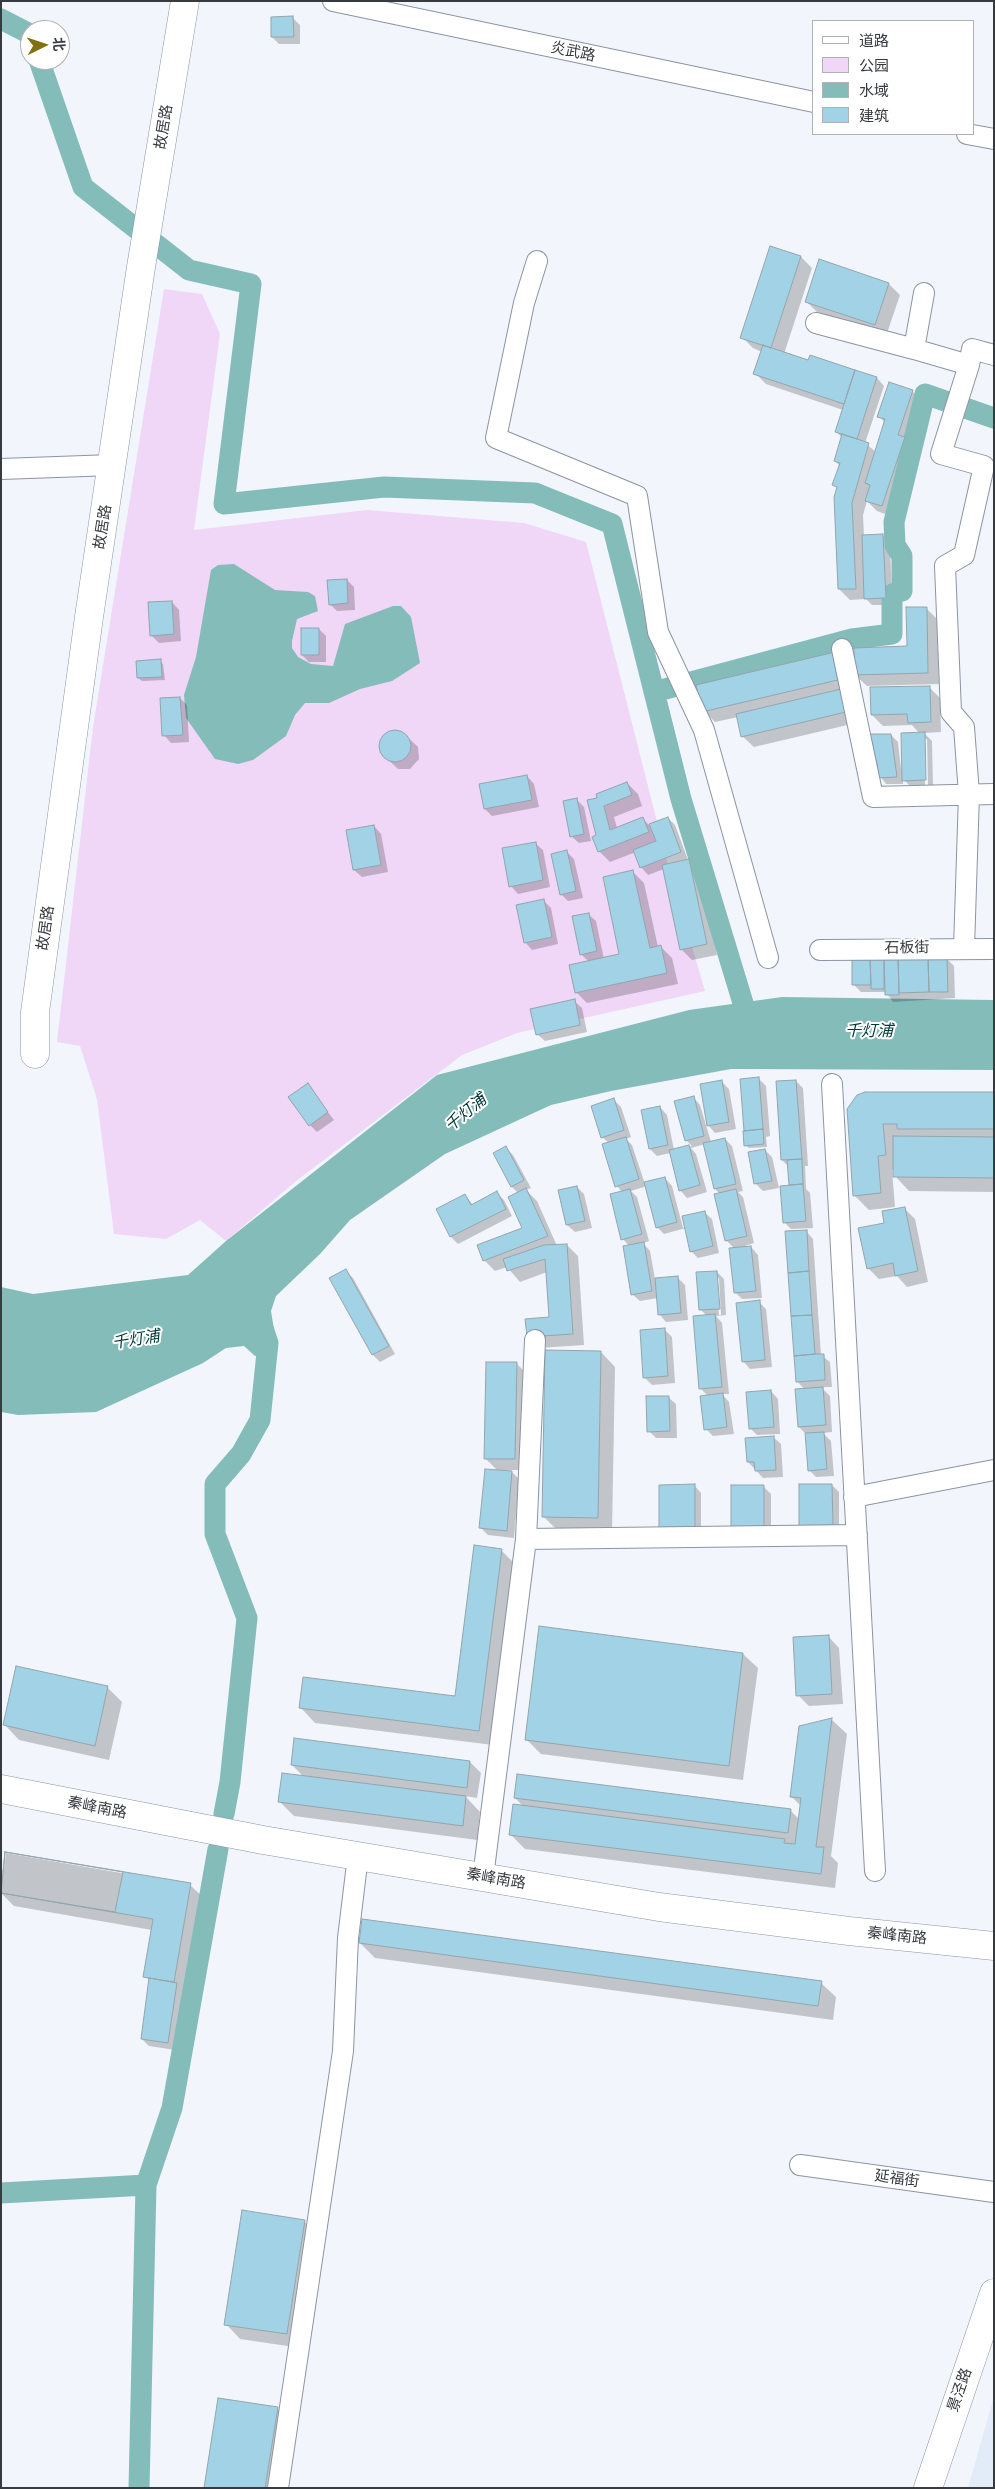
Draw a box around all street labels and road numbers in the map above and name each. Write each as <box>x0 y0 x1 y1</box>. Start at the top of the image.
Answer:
street label: 炎武路 <box>549 39 597 65</box>
street label: 故居路 <box>152 103 176 151</box>
street label: 故居路 <box>91 503 115 551</box>
street label: 故居路 <box>34 904 58 952</box>
street label: 石板街 <box>884 939 930 957</box>
street label: 秦峰南路 <box>66 1793 128 1823</box>
street label: 秦峰南路 <box>465 1865 527 1893</box>
street label: 秦峰南路 <box>866 1924 928 1948</box>
street label: 延福街 <box>873 2167 921 2191</box>
street label: 景泾路 <box>944 2366 976 2414</box>

